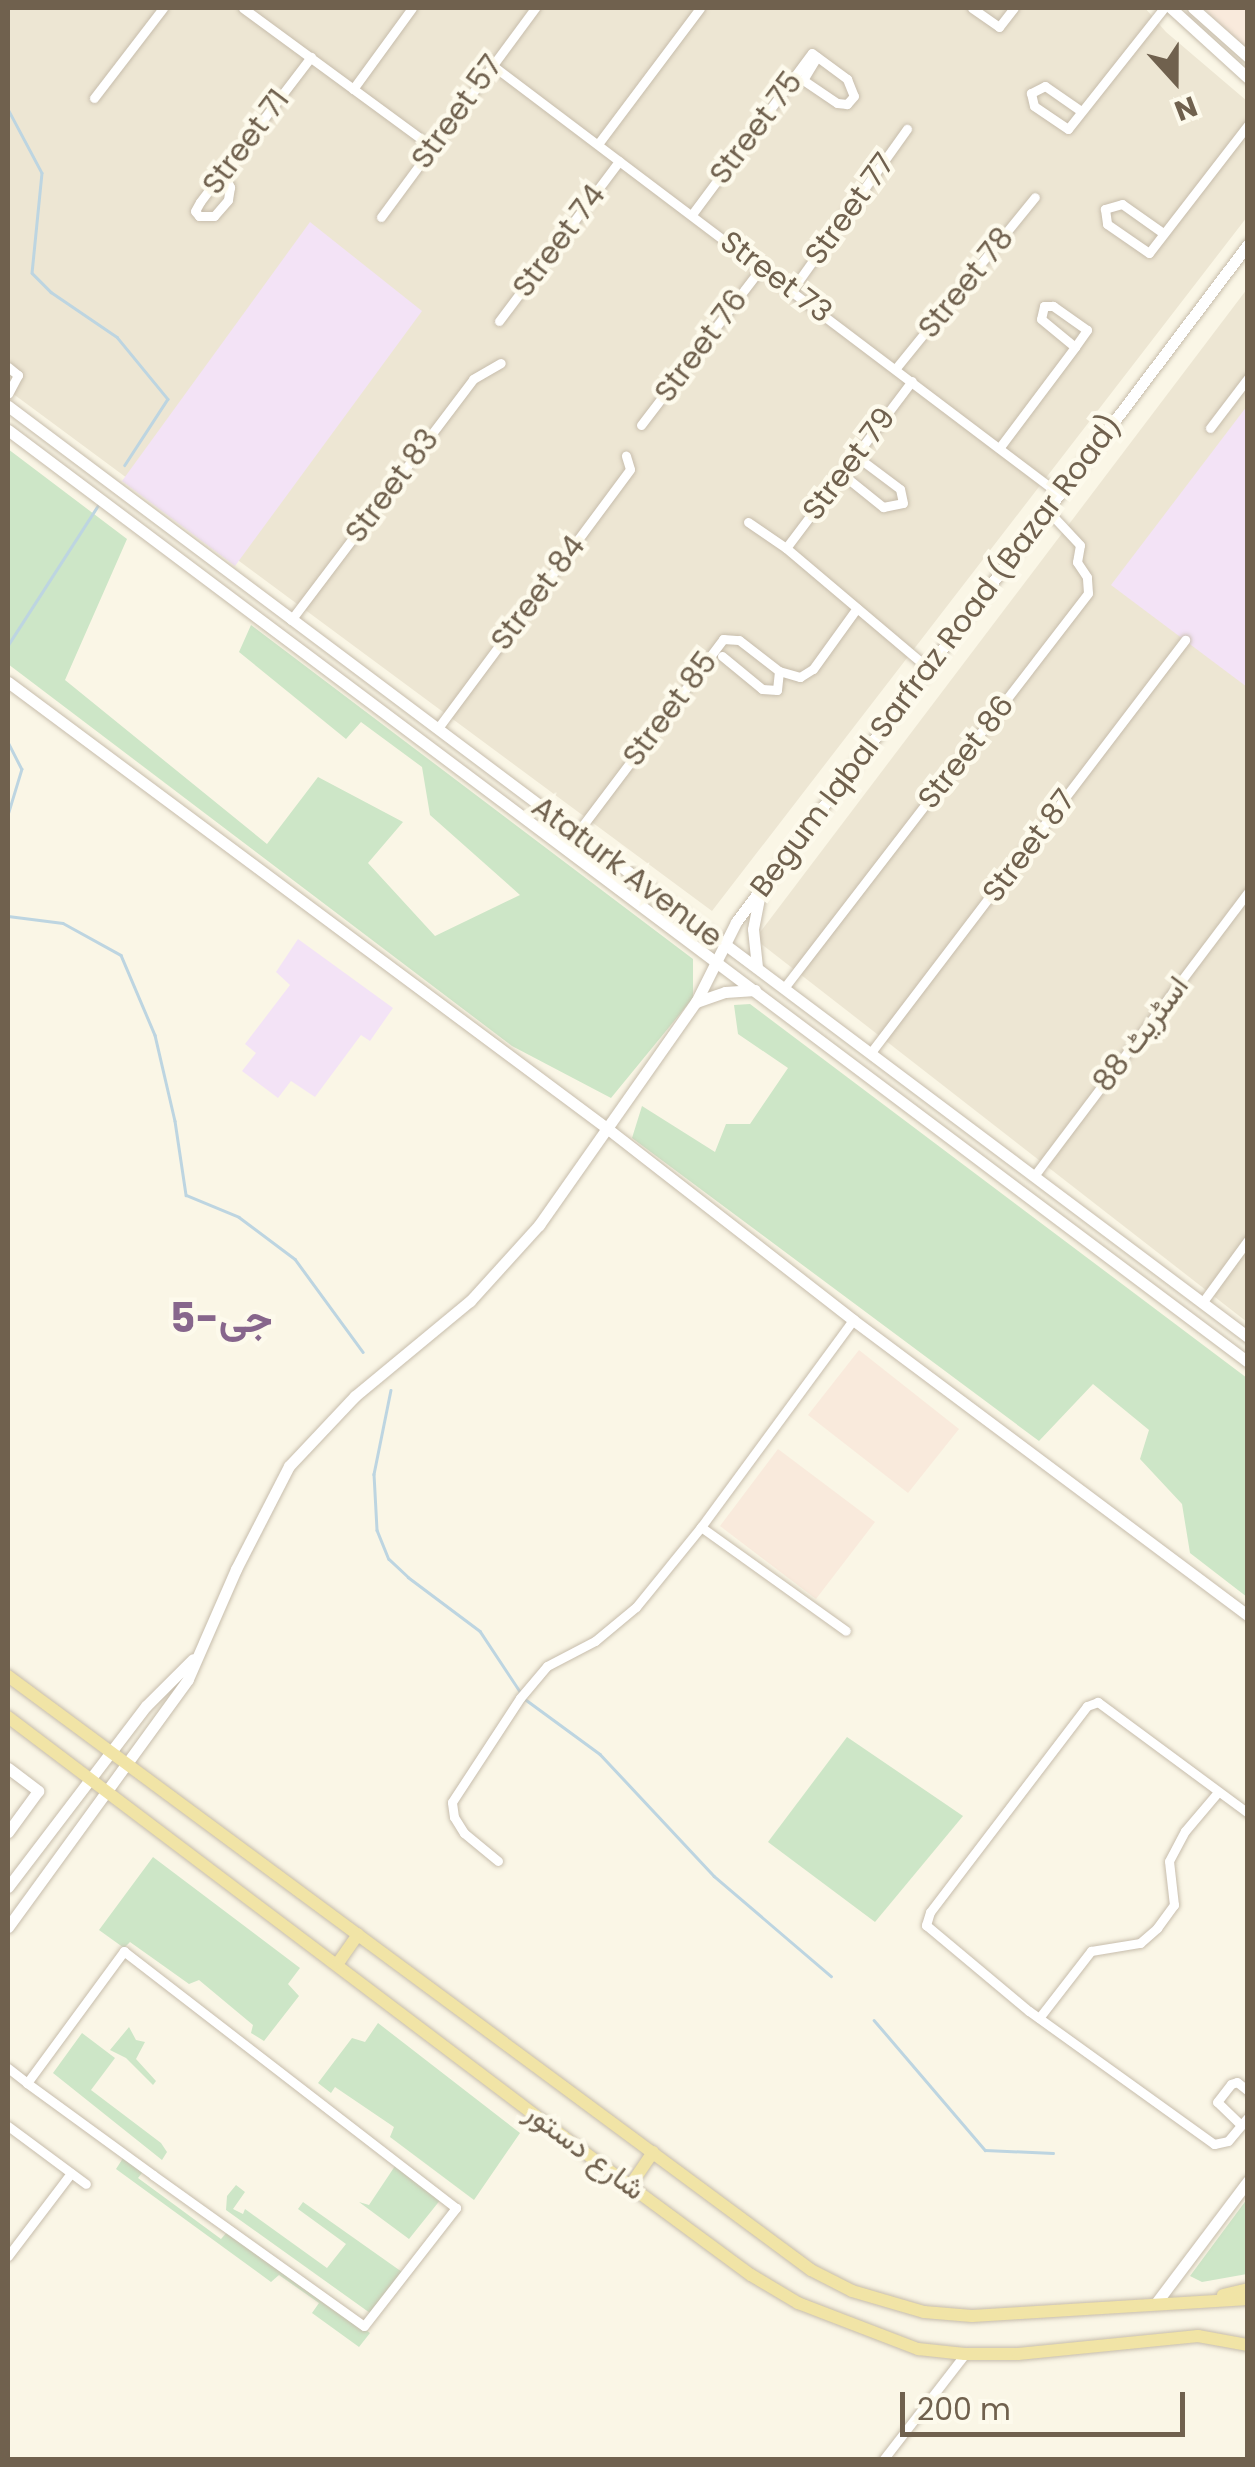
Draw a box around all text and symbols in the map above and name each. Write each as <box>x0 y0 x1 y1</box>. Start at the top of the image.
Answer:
north arrow <box>1125 30 1225 130</box>
street label: Street 57 <box>404 48 510 176</box>
street label: Street 75 <box>702 65 810 191</box>
street label: Street 71 <box>195 83 297 201</box>
text: N <box>1169 86 1203 130</box>
street label: Street 77 <box>798 146 902 272</box>
street label: Street 74 <box>505 178 613 304</box>
street label: Street 78 <box>911 221 1021 345</box>
street label: Street 73 <box>713 224 839 330</box>
street label: Street 76 <box>647 283 755 409</box>
street label: Street 79 <box>795 401 903 527</box>
street label: Begum Iqbal Sarfraz Road (Bazar Road) <box>743 408 1129 904</box>
street label: Street 83 <box>338 422 446 550</box>
street label: Street 84 <box>483 529 593 657</box>
street label: Street 85 <box>615 645 725 773</box>
street label: Street 86 <box>911 688 1021 816</box>
street label: Street 87 <box>975 783 1083 909</box>
street label: Ataturk Avenue <box>525 789 729 955</box>
street label: اسٹریٹ 88 <box>1086 969 1196 1099</box>
district label: جی-5 <box>170 1294 272 1342</box>
street label: شارع دستور <box>518 2094 652 2208</box>
scale bar <box>905 2372 1190 2434</box>
text: 200 m <box>917 2388 1011 2431</box>

